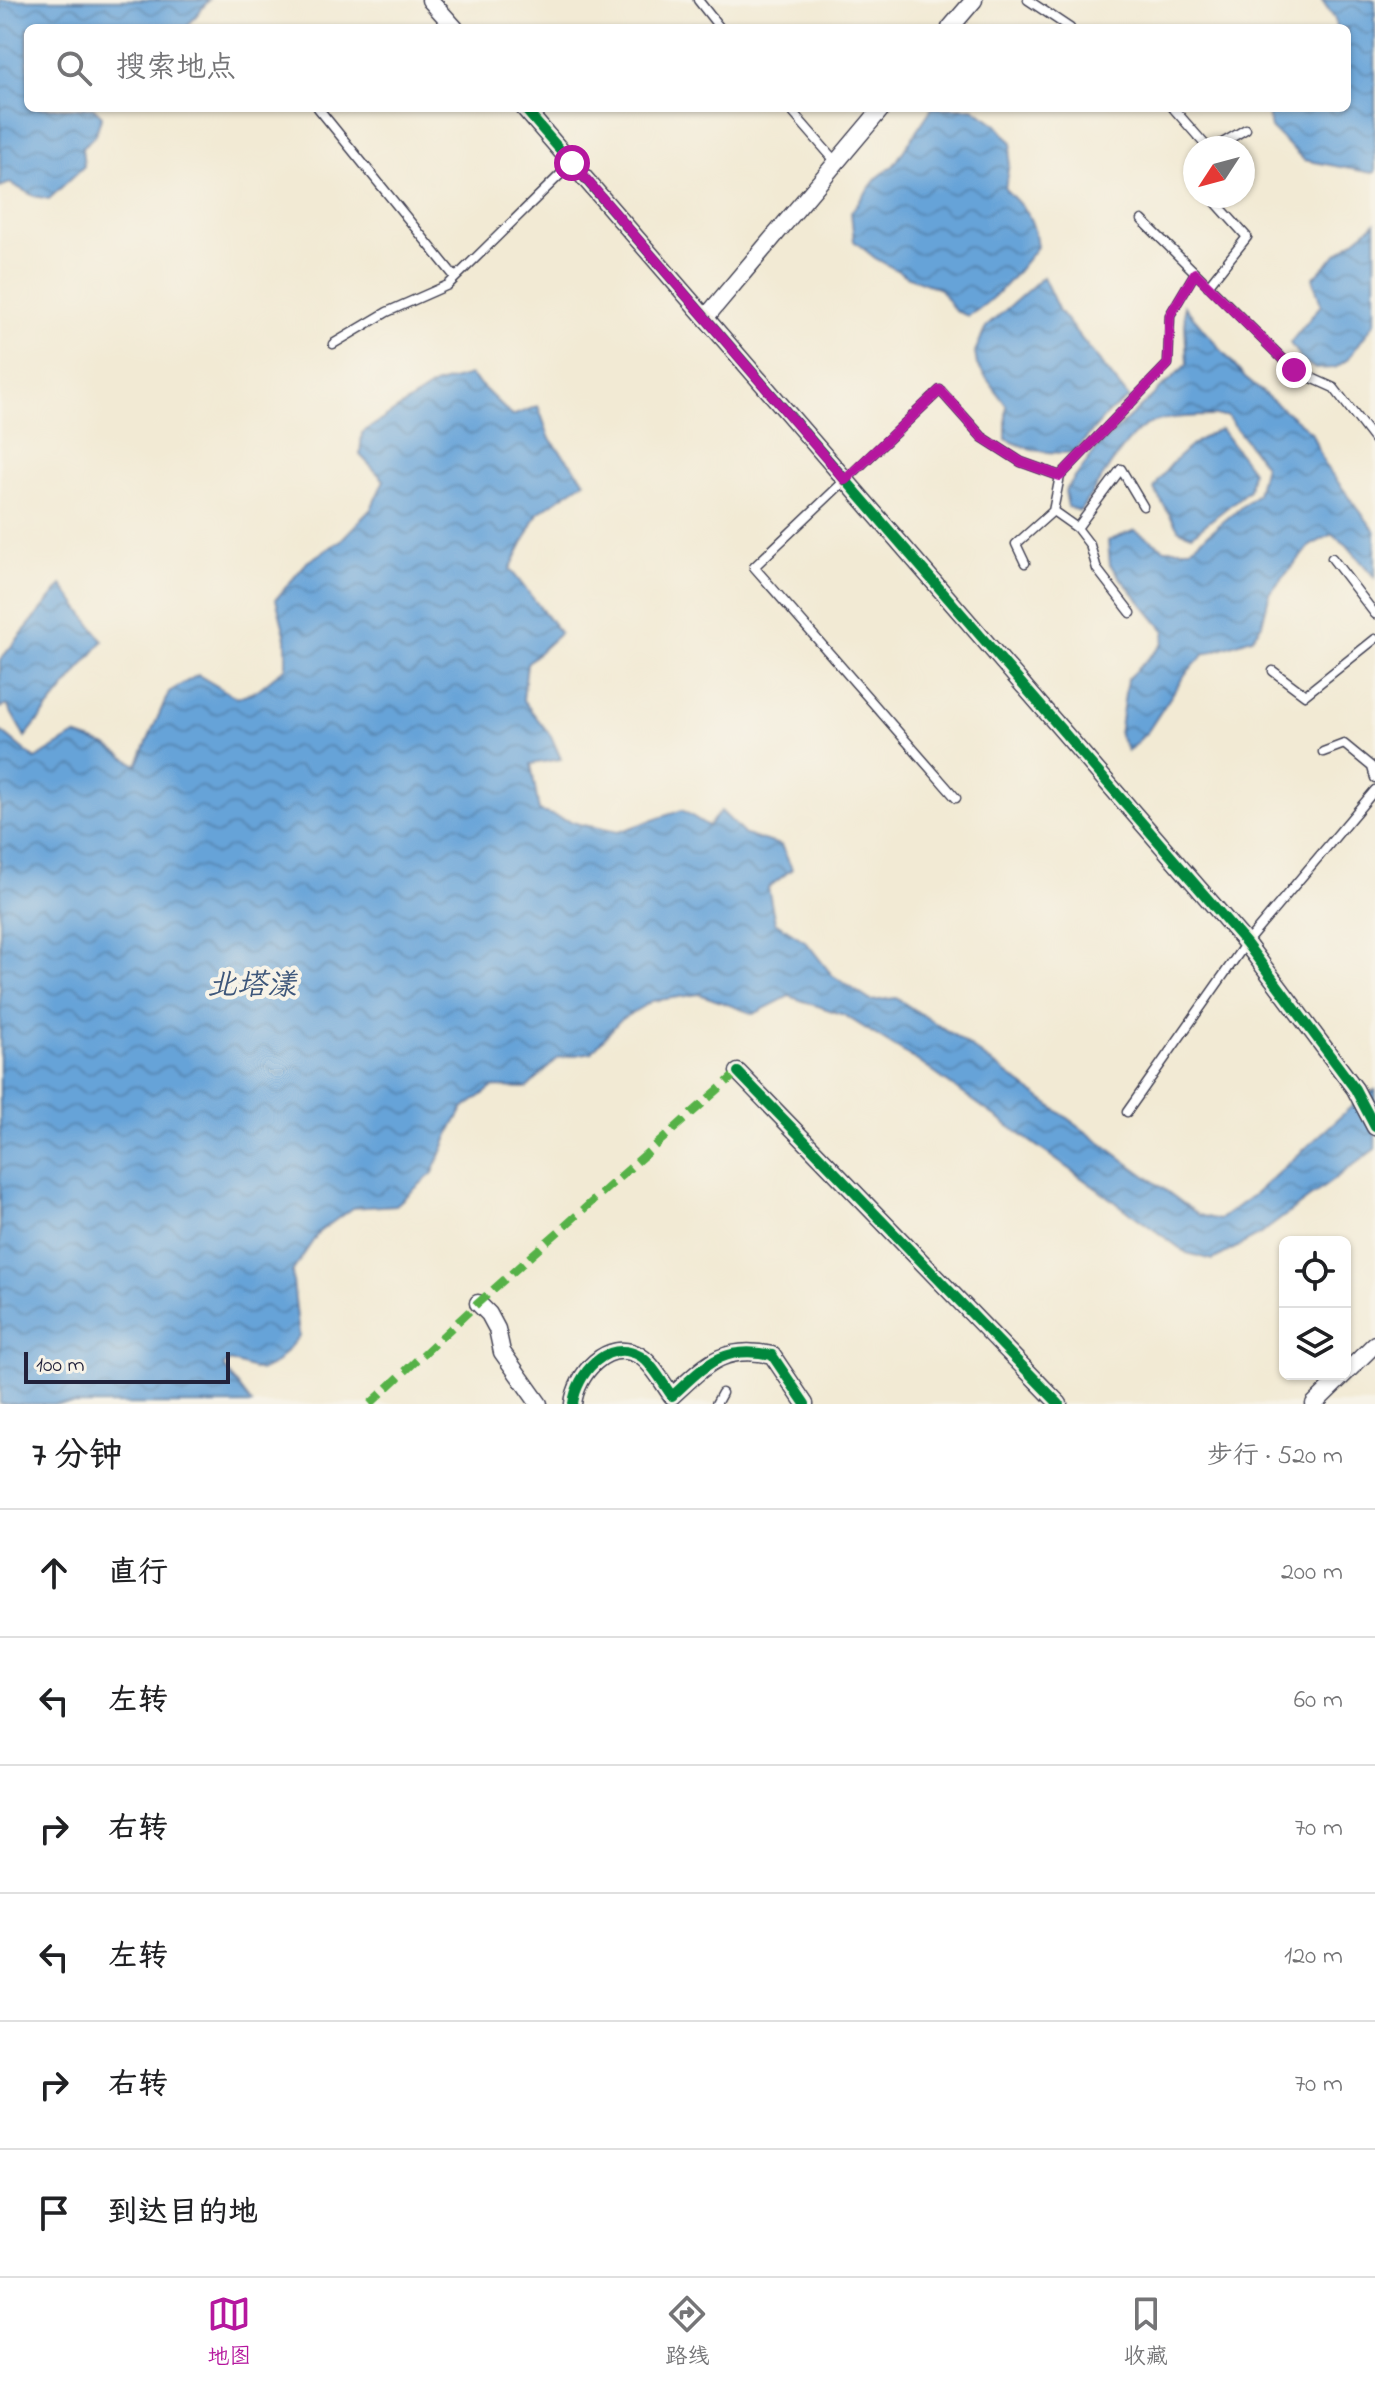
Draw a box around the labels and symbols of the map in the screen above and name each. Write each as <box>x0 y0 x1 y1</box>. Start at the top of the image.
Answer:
north arrow <box>1183 136 1255 208</box>
route start <box>554 145 590 181</box>
route end <box>1276 352 1312 388</box>
water label: 北塔漾 <box>207 965 298 1009</box>
scale bar <box>24 1348 230 1384</box>

